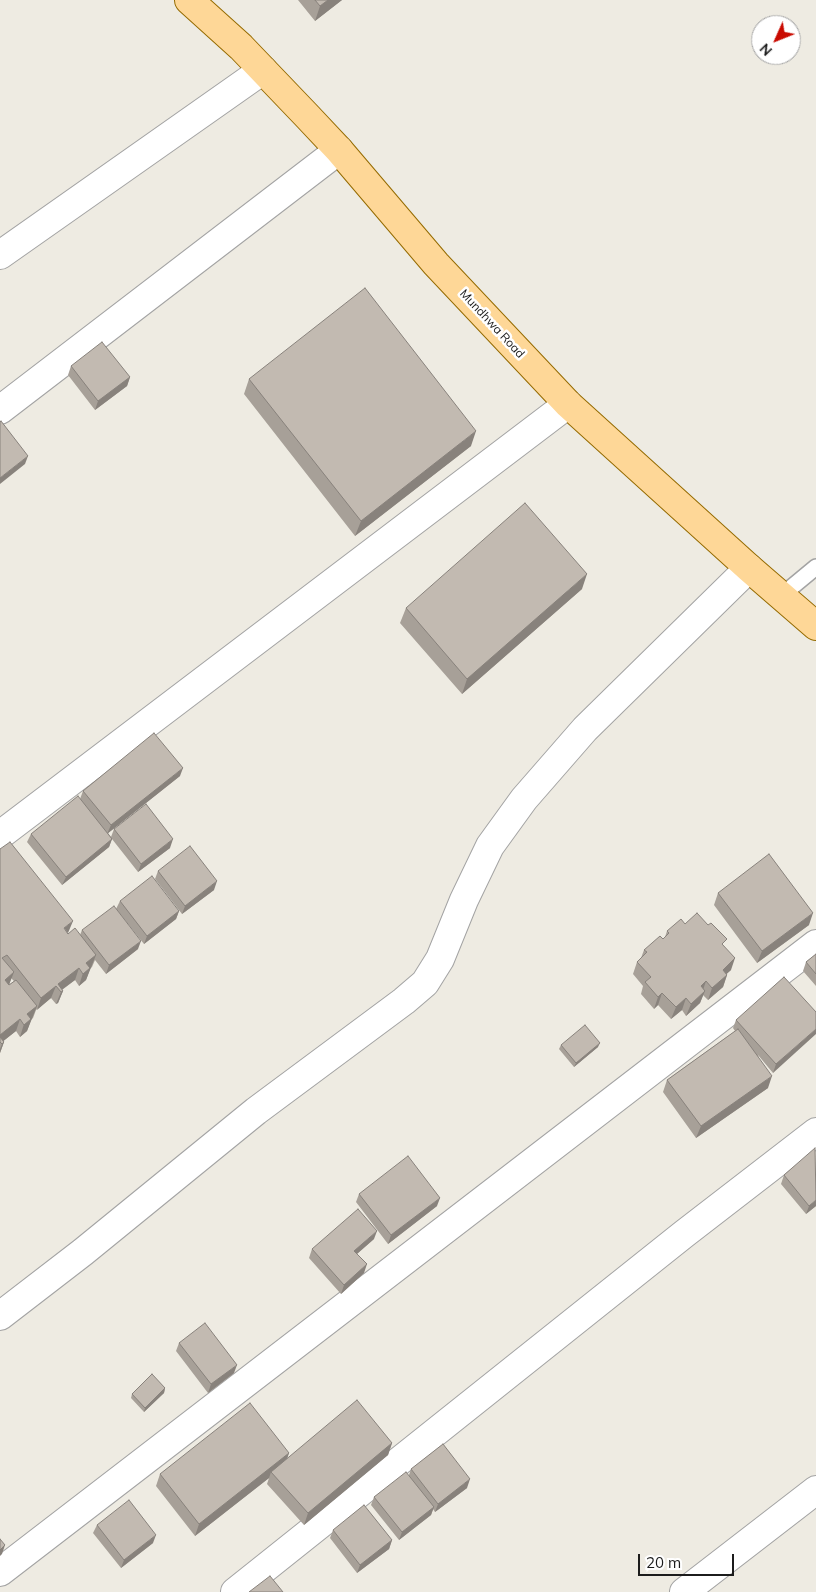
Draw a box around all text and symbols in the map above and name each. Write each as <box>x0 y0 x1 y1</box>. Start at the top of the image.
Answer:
north arrow <box>751 15 801 65</box>
text: N <box>756 40 776 60</box>
street label: Mundhwa Road <box>457 287 527 361</box>
scale bar <box>641 1544 737 1576</box>
text: 20 m <box>646 1553 681 1572</box>

